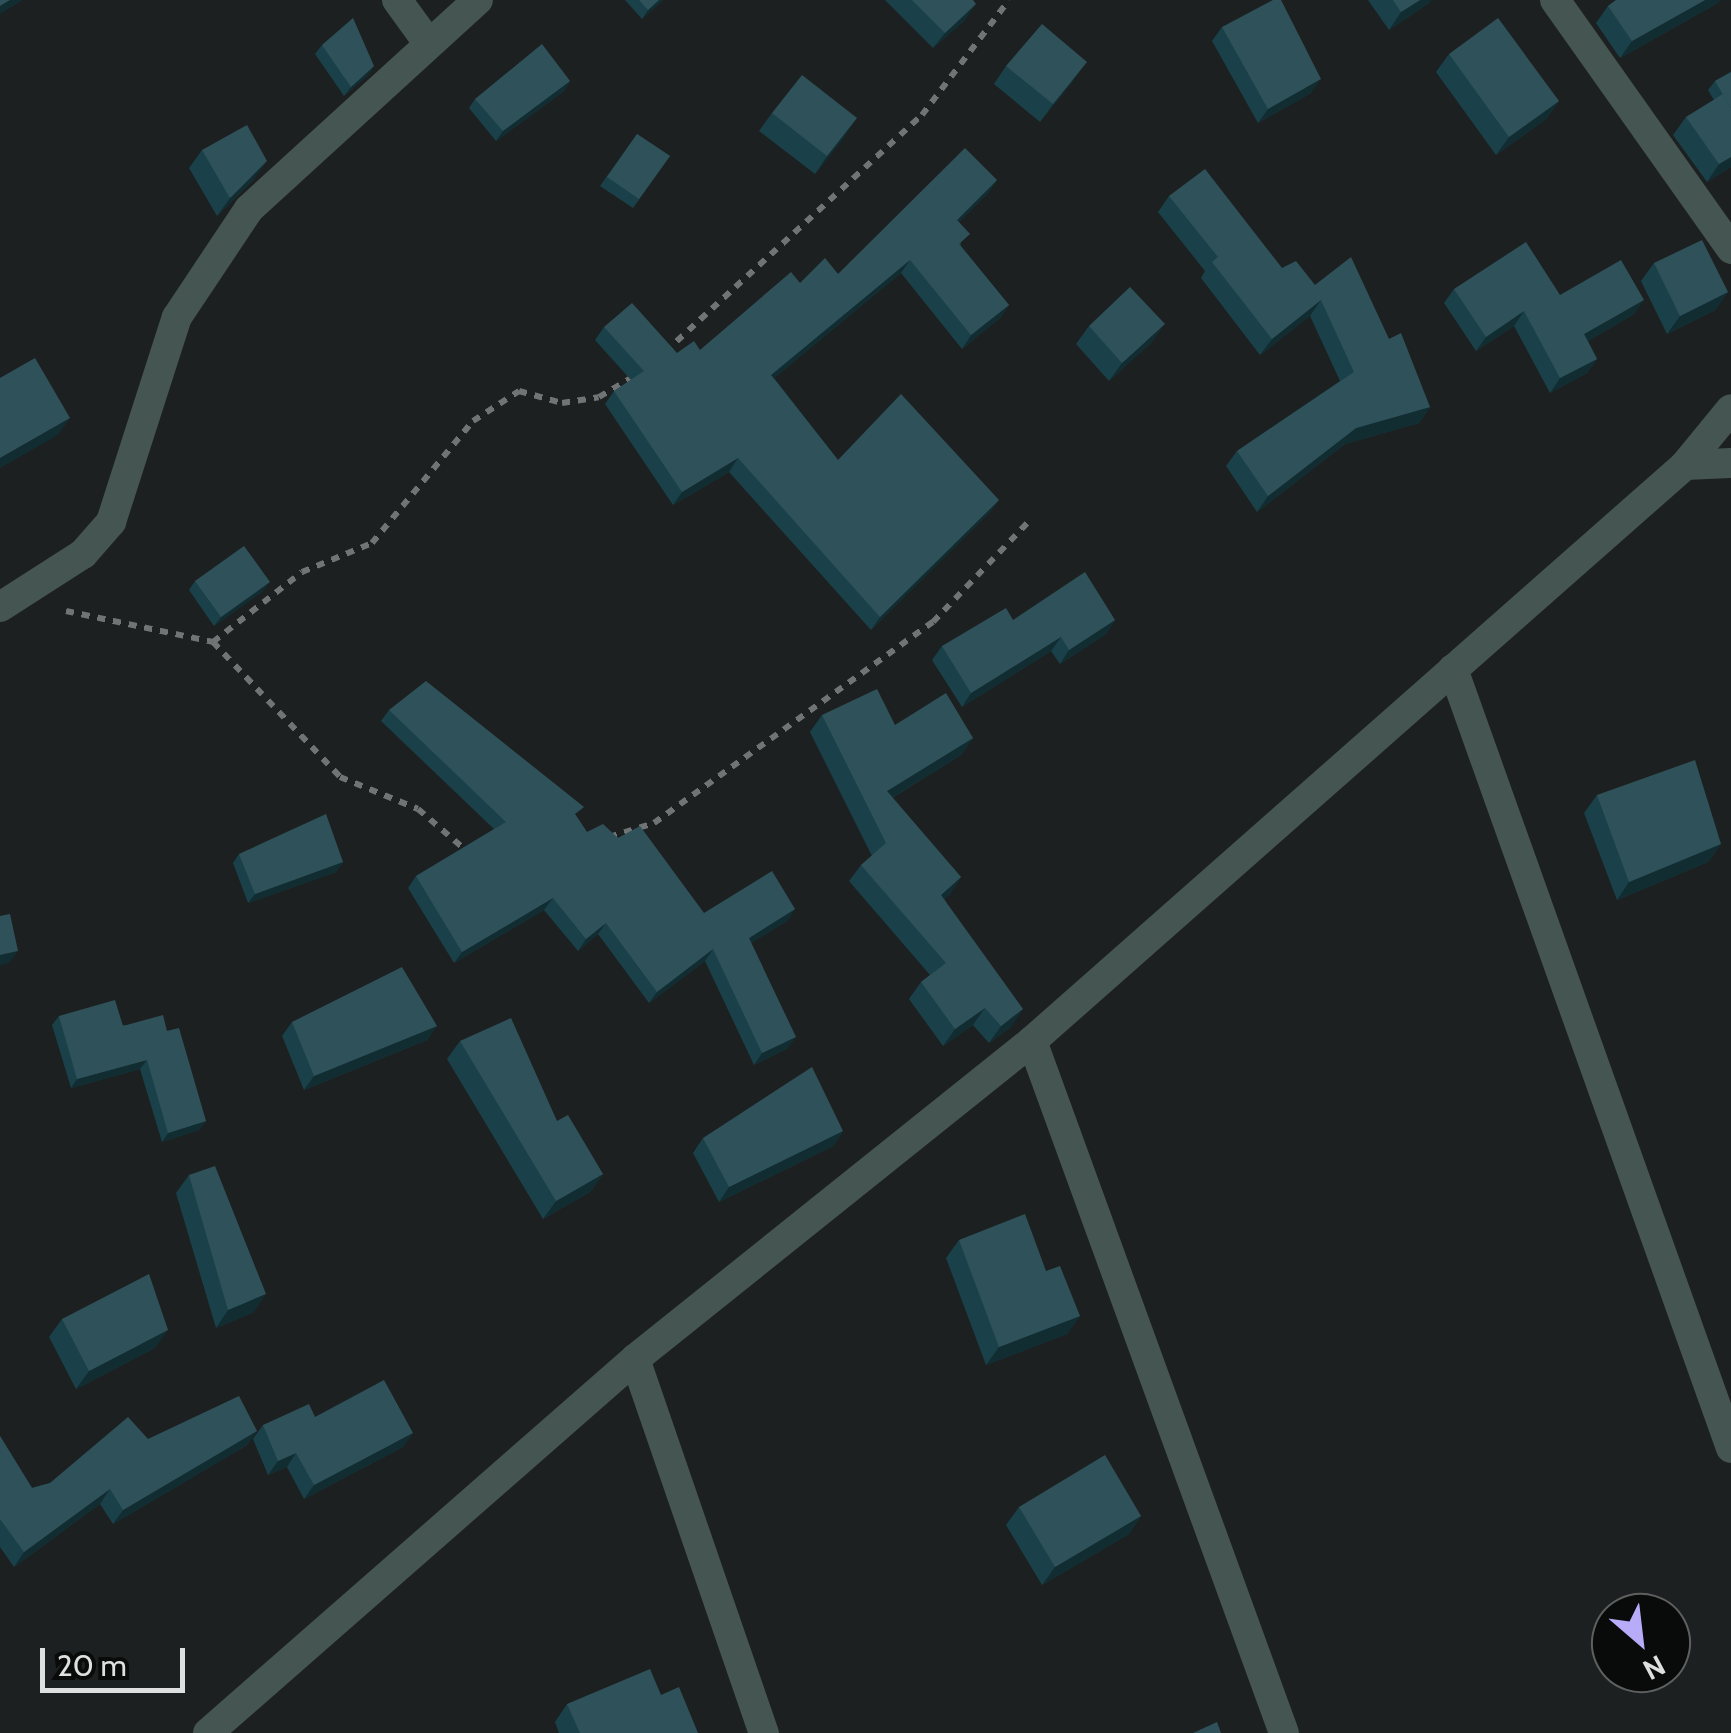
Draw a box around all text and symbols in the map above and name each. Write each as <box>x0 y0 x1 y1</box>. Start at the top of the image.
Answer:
north arrow <box>1591 1593 1691 1693</box>
scale bar <box>45 1628 190 1690</box>
text: 20 m <box>57 1647 127 1684</box>
text: N <box>1637 1648 1671 1687</box>

